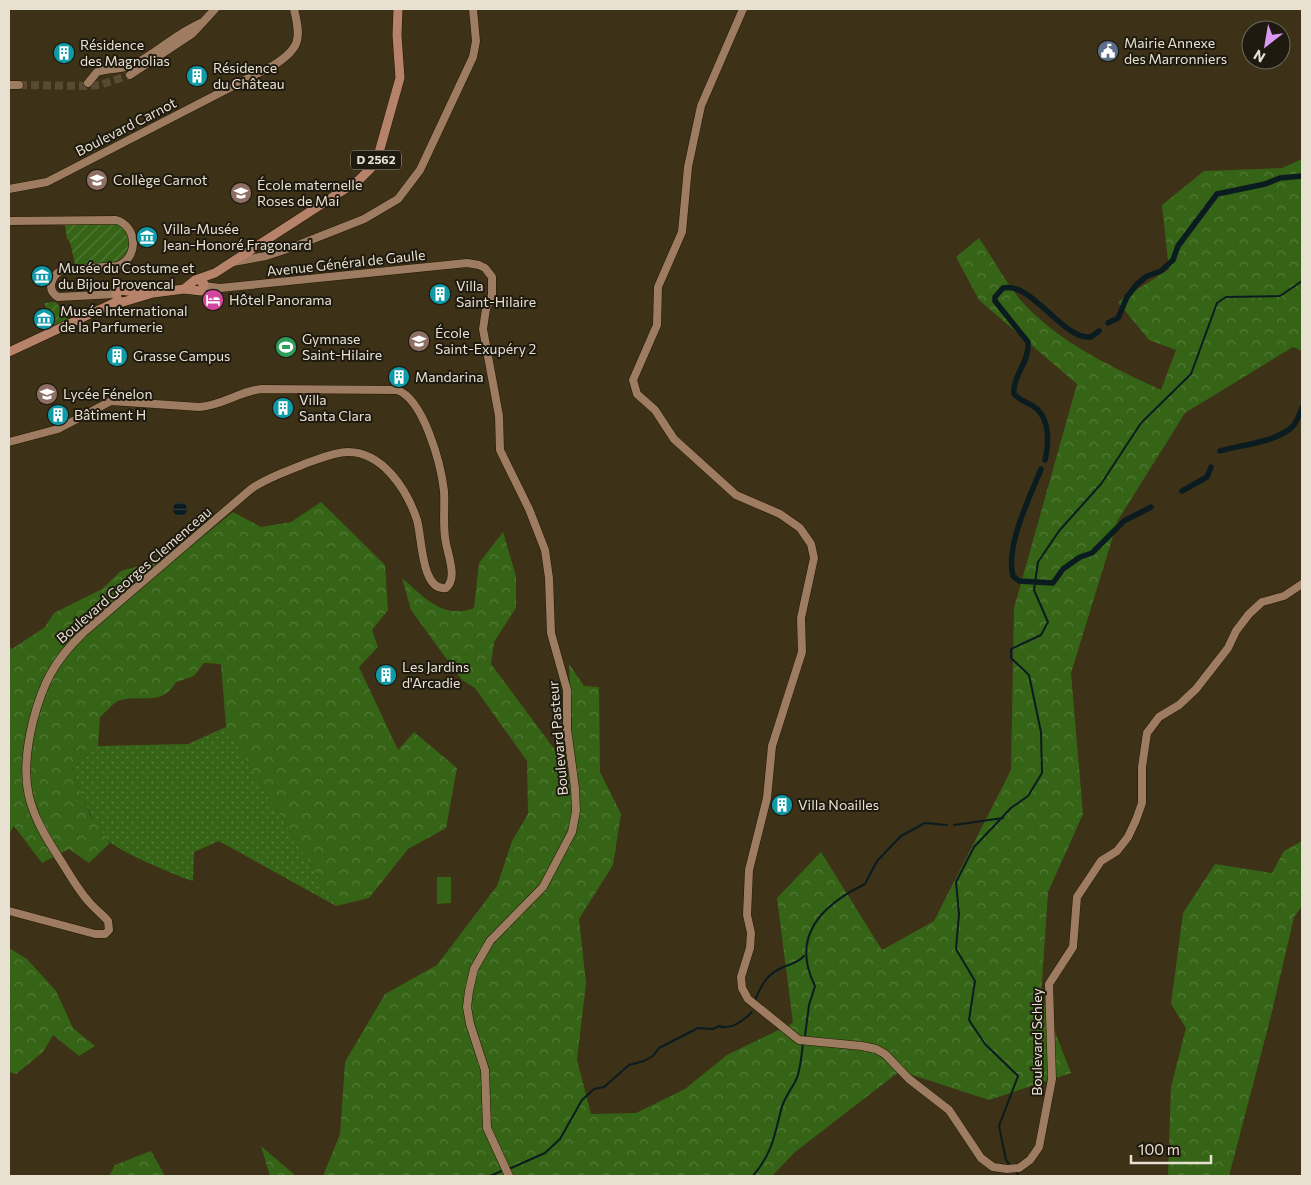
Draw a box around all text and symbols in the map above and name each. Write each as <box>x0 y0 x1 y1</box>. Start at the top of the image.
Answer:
north arrow <box>1241 20 1291 70</box>
place label: Mairie Annexe des Marronniers <box>1124 34 1227 67</box>
place label: Résidence des Magnolias <box>80 36 170 69</box>
public building icon: Mairie Annexe des Marronniers <box>1096 39 1120 63</box>
building icon: Résidence des Magnolias <box>52 41 76 65</box>
text: N <box>1250 47 1268 67</box>
place label: Résidence du Château <box>213 59 285 92</box>
building icon: Résidence du Château <box>185 64 209 88</box>
street label: Boulevard Carnot <box>72 94 179 159</box>
road number: D 2562 <box>351 150 401 170</box>
school or university icon: Collège Carnot <box>85 168 109 192</box>
place label: Collège Carnot <box>113 171 208 188</box>
place label: École maternelle Roses de Mai <box>257 176 362 209</box>
school or university icon: École maternelle Roses de Mai <box>229 181 253 205</box>
place label: Villa-Musée Jean-Honoré Fragonard <box>163 220 312 253</box>
museum icon: Villa-Musée Jean-Honoré Fragonard <box>135 225 159 249</box>
street label: Avenue Général de Gaulle <box>266 246 426 279</box>
place label: Musée du Costume et du Bijou Provencal <box>58 259 195 292</box>
museum icon: Musée du Costume et du Bijou Provencal <box>30 264 54 288</box>
place label: Villa Saint-Hilaire <box>456 277 536 310</box>
building icon: Villa Saint-Hilaire <box>428 282 452 306</box>
hotel icon: Hôtel Panorama <box>201 288 225 312</box>
place label: Hôtel Panorama <box>229 291 332 308</box>
place label: Musée International de la Parfumerie <box>60 302 188 335</box>
museum icon: Musée International de la Parfumerie <box>32 307 56 331</box>
place label: École Saint-Exupéry 2 <box>435 324 537 357</box>
school or university icon: École Saint-Exupéry 2 <box>407 329 431 353</box>
place label: Gymnase Saint-Hilaire <box>302 330 382 363</box>
sports icon: Gymnase Saint-Hilaire <box>274 335 298 359</box>
building icon: Grasse Campus <box>105 344 129 368</box>
place label: Grasse Campus <box>133 347 230 364</box>
building icon: Mandarina <box>387 365 411 389</box>
place label: Mandarina <box>415 368 484 385</box>
school or university icon: Lycée Fénelon <box>35 382 59 406</box>
place label: Lycée Fénelon <box>63 385 152 402</box>
place label: Villa Santa Clara <box>299 391 372 424</box>
building icon: Villa Santa Clara <box>271 396 295 420</box>
building icon: Bâtiment H <box>46 403 70 427</box>
place label: Bâtiment H <box>74 406 146 423</box>
street label: Boulevard Georges Clemenceau <box>53 503 215 647</box>
place label: Les Jardins d'Arcadie <box>402 658 469 691</box>
building icon: Les Jardins d'Arcadie <box>374 663 398 687</box>
street label: Boulevard Pasteur <box>544 679 571 796</box>
building icon: Villa Noailles <box>770 793 794 817</box>
place label: Villa Noailles <box>798 796 879 813</box>
street label: Boulevard Schley <box>1028 988 1045 1096</box>
scale bar <box>1131 1132 1211 1164</box>
text: 100 m <box>1138 1140 1180 1158</box>

